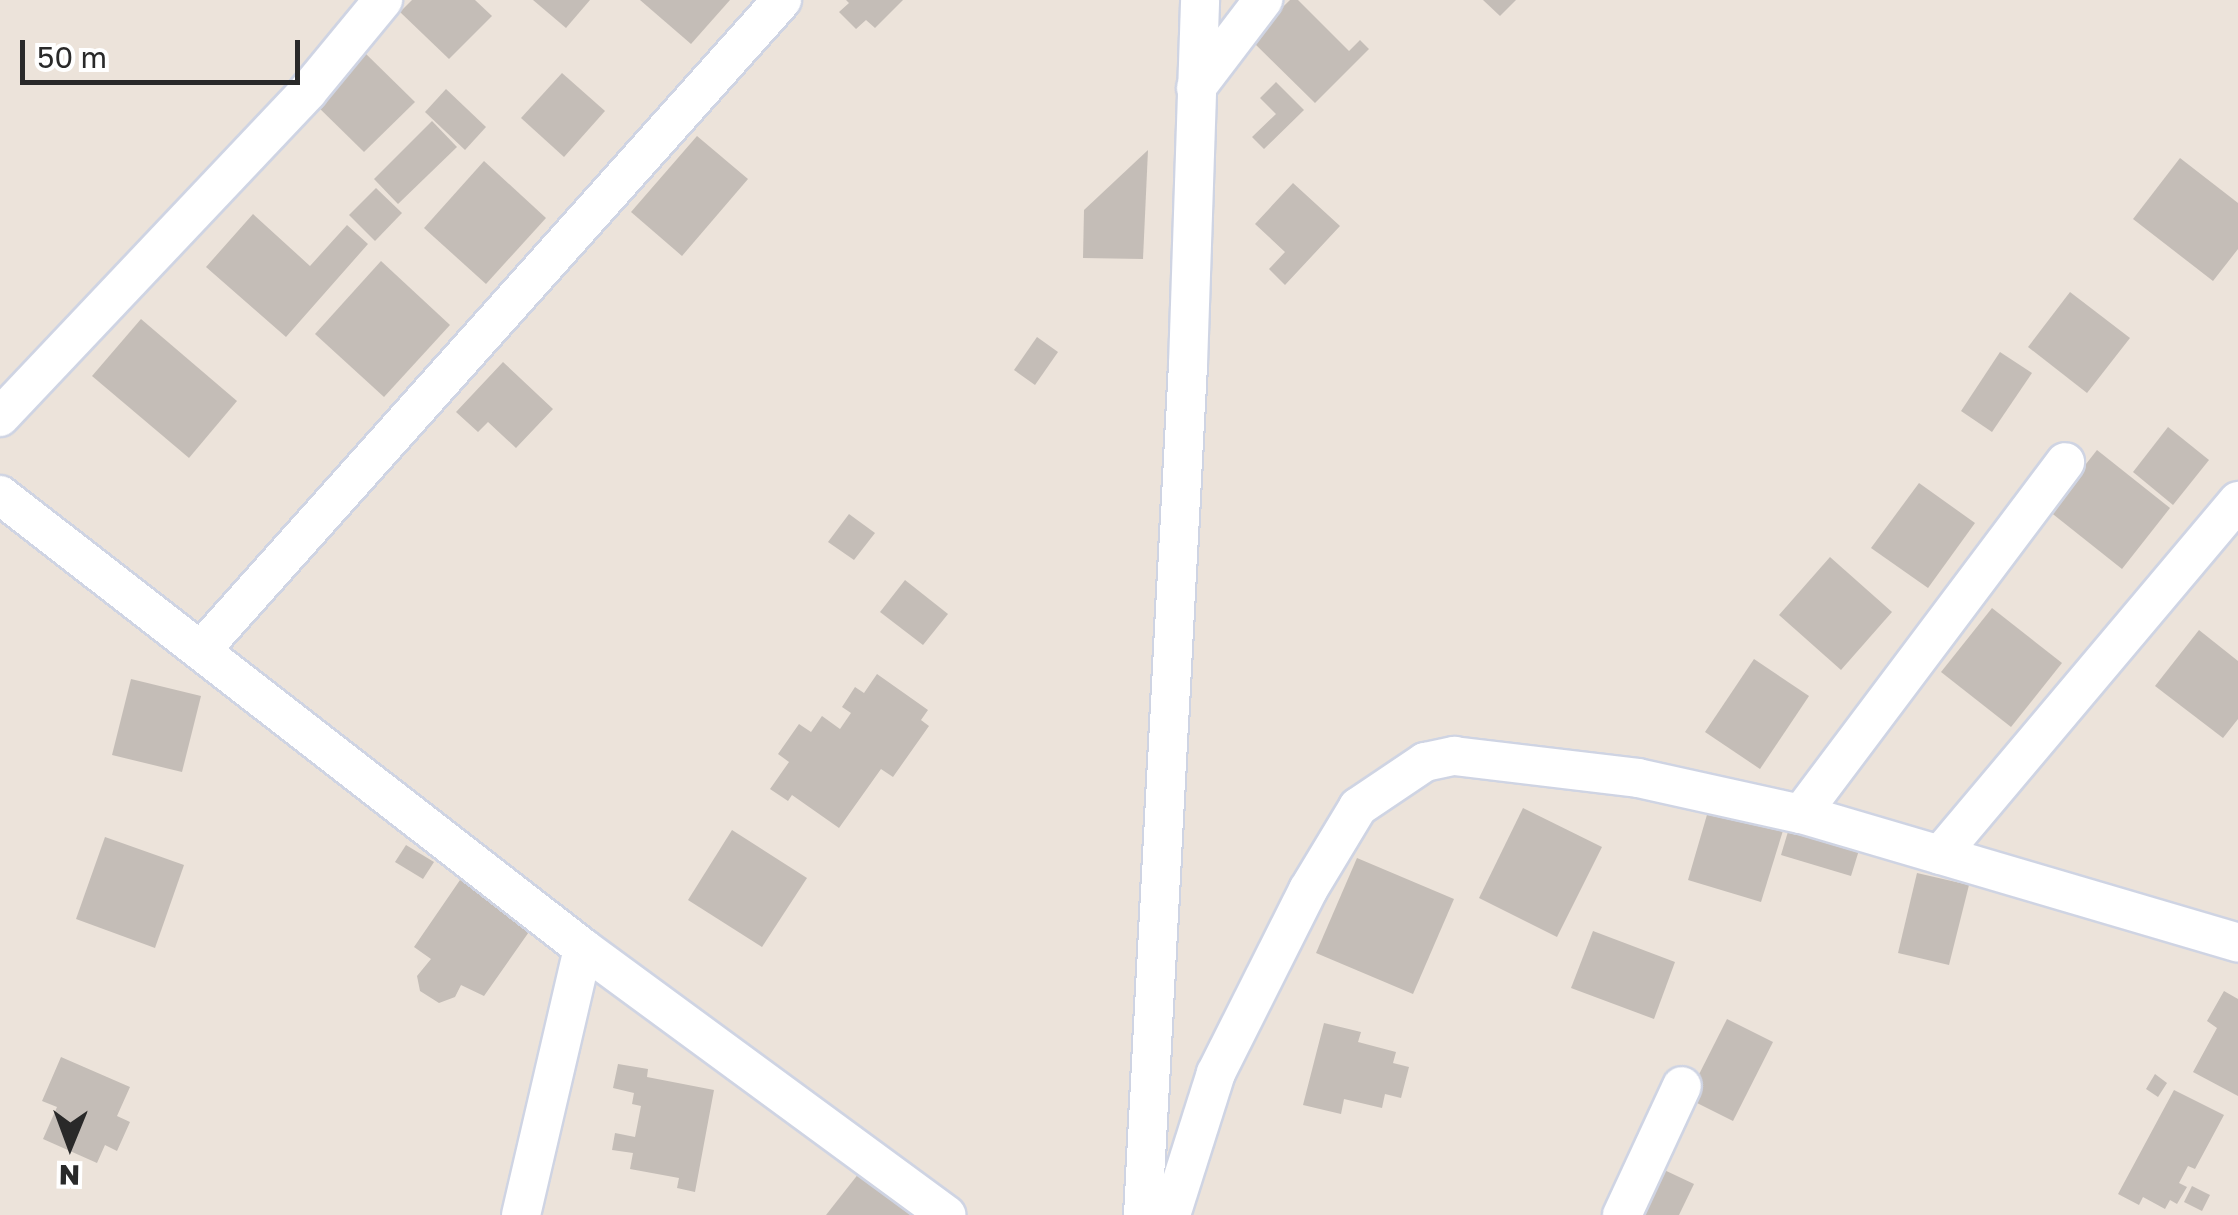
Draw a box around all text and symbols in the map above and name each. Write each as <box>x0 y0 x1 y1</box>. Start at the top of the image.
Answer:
scale bar <box>25 20 305 82</box>
text: 50 m <box>37 39 107 75</box>
north arrow <box>20 1095 120 1195</box>
text: N <box>59 1159 80 1192</box>

